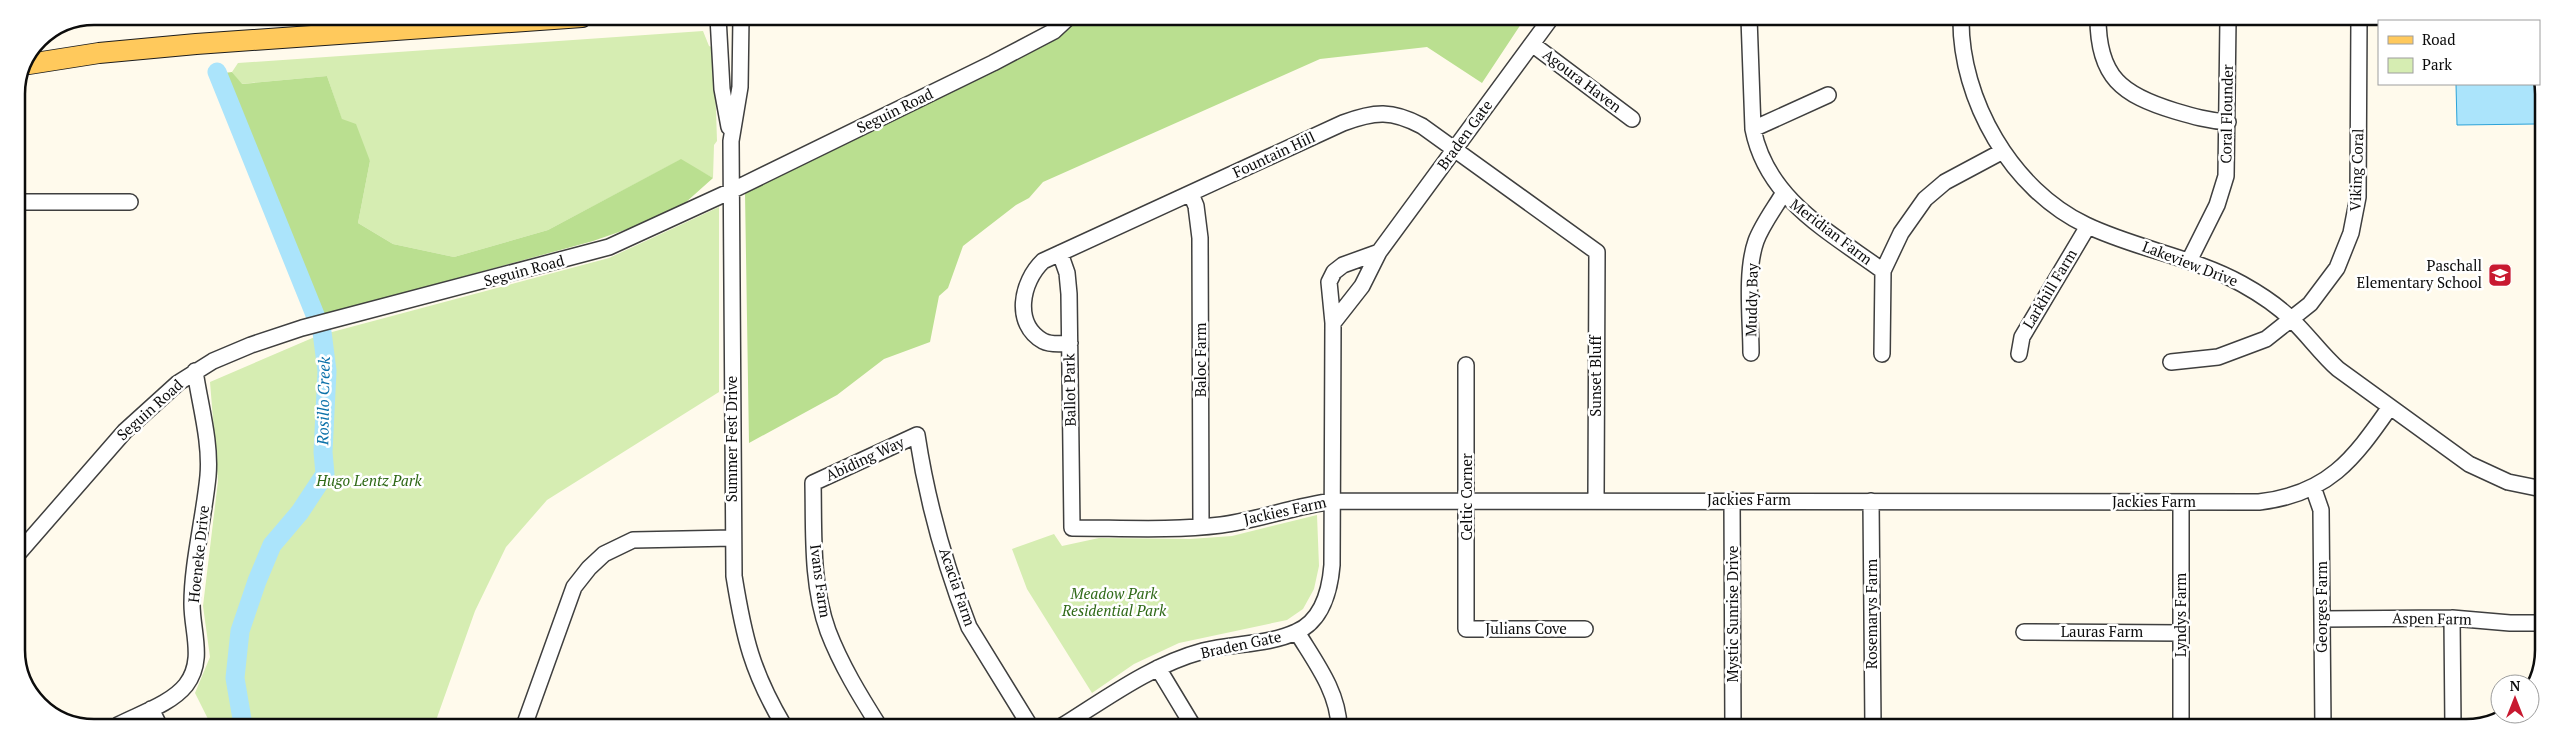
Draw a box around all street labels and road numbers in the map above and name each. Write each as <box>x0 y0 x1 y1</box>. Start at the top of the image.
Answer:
street label: Agoura Haven <box>1539 44 1626 116</box>
street label: Coral Flounder <box>2215 64 2237 164</box>
street label: Seguin Road <box>853 83 936 137</box>
street label: Braden Gate <box>1432 95 1496 173</box>
street label: Fountain Hill <box>1229 126 1318 182</box>
street label: Viking Coral <box>2345 128 2367 212</box>
street label: Meridian Farm <box>1786 194 1877 269</box>
street label: Lakeview Drive <box>2140 236 2241 290</box>
street label: Larkhill Farm <box>2017 245 2081 332</box>
street label: Seguin Road <box>481 250 566 290</box>
street label: Muddy Bay <box>1740 262 1762 337</box>
street label: Baloc Farm <box>1190 323 1210 397</box>
street label: Sunset Bluff <box>1585 334 1605 417</box>
street label: Ballot Park <box>1058 353 1080 427</box>
street label: Seguin Road <box>112 374 187 444</box>
street label: Summer Fest Drive <box>721 376 741 502</box>
street label: Abiding Way <box>822 431 907 485</box>
street label: Celtic Corner <box>1456 453 1476 541</box>
street label: Jackies Farm <box>1707 489 1791 509</box>
street label: Jackies Farm <box>1242 491 1328 529</box>
street label: Jackies Farm <box>2112 491 2196 511</box>
street label: Hoeneke Drive <box>183 504 213 604</box>
street label: Ivans Farm <box>806 543 836 619</box>
street label: Acacia Farm <box>935 545 981 628</box>
street label: Mystic Sunrise Drive <box>1722 545 1742 683</box>
street label: Rosemarys Farm <box>1861 559 1881 669</box>
street label: Georges Farm <box>2311 561 2331 653</box>
street label: Lyndys Farm <box>2170 573 2190 657</box>
street label: Aspen Farm <box>2392 607 2472 629</box>
street label: Julians Cove <box>1485 618 1567 638</box>
street label: Lauras Farm <box>2061 621 2143 641</box>
street label: Braden Gate <box>1199 626 1283 662</box>

